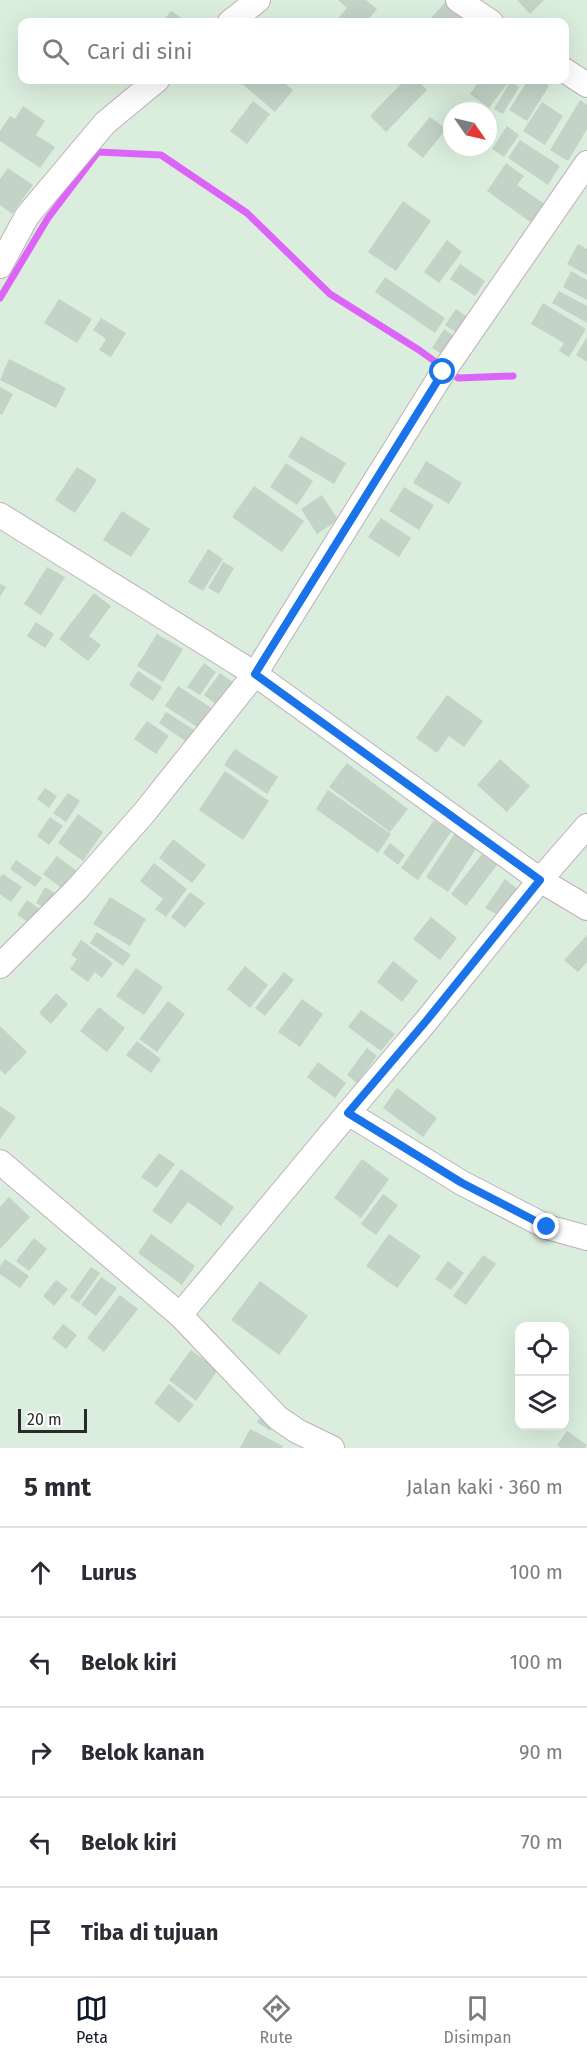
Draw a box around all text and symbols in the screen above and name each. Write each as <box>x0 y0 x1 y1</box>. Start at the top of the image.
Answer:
search box <box>18 18 569 84</box>
icon: search <box>39 35 72 68</box>
text: Cari di sini <box>87 38 192 65</box>
north arrow <box>443 102 497 156</box>
route start <box>429 358 455 384</box>
route end <box>533 1213 559 1239</box>
map controls <box>515 1322 569 1430</box>
button: locate <box>515 1322 569 1376</box>
button: layers <box>515 1376 569 1430</box>
scale bar <box>18 1406 87 1434</box>
text: 20 m <box>27 1410 62 1429</box>
text: 5 mnt <box>24 1472 91 1503</box>
text: Jalan kaki · 360 m <box>406 1475 563 1499</box>
icon: ahead <box>24 1556 57 1589</box>
text: Lurus <box>81 1559 137 1586</box>
text: 100 m <box>510 1560 563 1584</box>
icon: left <box>24 1646 57 1679</box>
text: Belok kiri <box>81 1649 177 1676</box>
text: 100 m <box>510 1650 563 1674</box>
icon: right <box>24 1736 57 1769</box>
text: Belok kanan <box>81 1739 205 1766</box>
text: 90 m <box>519 1740 563 1764</box>
icon: left <box>24 1826 57 1859</box>
text: Belok kiri <box>81 1829 177 1856</box>
text: 70 m <box>521 1830 563 1854</box>
icon: arrive <box>24 1916 57 1949</box>
text: Tiba di tujuan <box>81 1919 218 1946</box>
tab: Peta <box>75 1992 108 2047</box>
tab: Rute <box>259 1992 293 2047</box>
tab: Disimpan <box>444 1992 512 2047</box>

